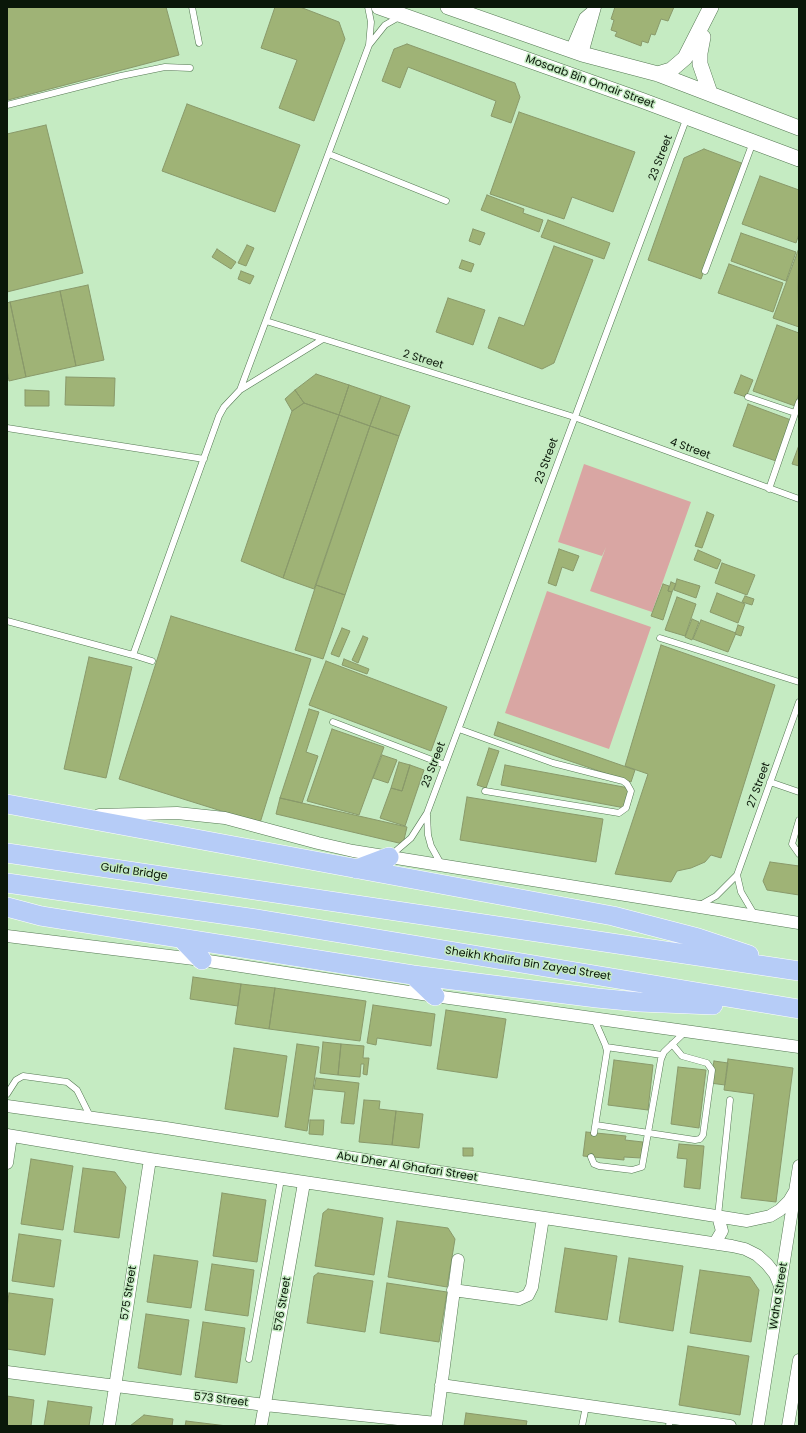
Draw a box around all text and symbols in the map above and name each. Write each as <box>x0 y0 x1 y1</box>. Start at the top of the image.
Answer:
street label: Mosaab Bin Omair Street <box>524 52 656 112</box>
street label: 23 Street <box>646 133 676 183</box>
street label: 2 Street <box>401 348 445 372</box>
street label: 23 Street <box>533 436 561 486</box>
street label: 4 Street <box>668 436 712 462</box>
street label: 23 Street <box>419 740 449 790</box>
street label: 27 Street <box>745 760 773 810</box>
street label: Gulfa Bridge <box>100 861 168 883</box>
street label: Sheikh Khalifa Bin Zayed Street <box>444 944 612 984</box>
street label: Abu Dher Al Ghafari Street <box>336 1149 478 1185</box>
street label: Waha Street <box>767 1261 791 1331</box>
street label: 575 Street <box>118 1265 140 1321</box>
street label: 576 Street <box>272 1276 294 1332</box>
street label: 573 Street <box>193 1390 249 1410</box>

